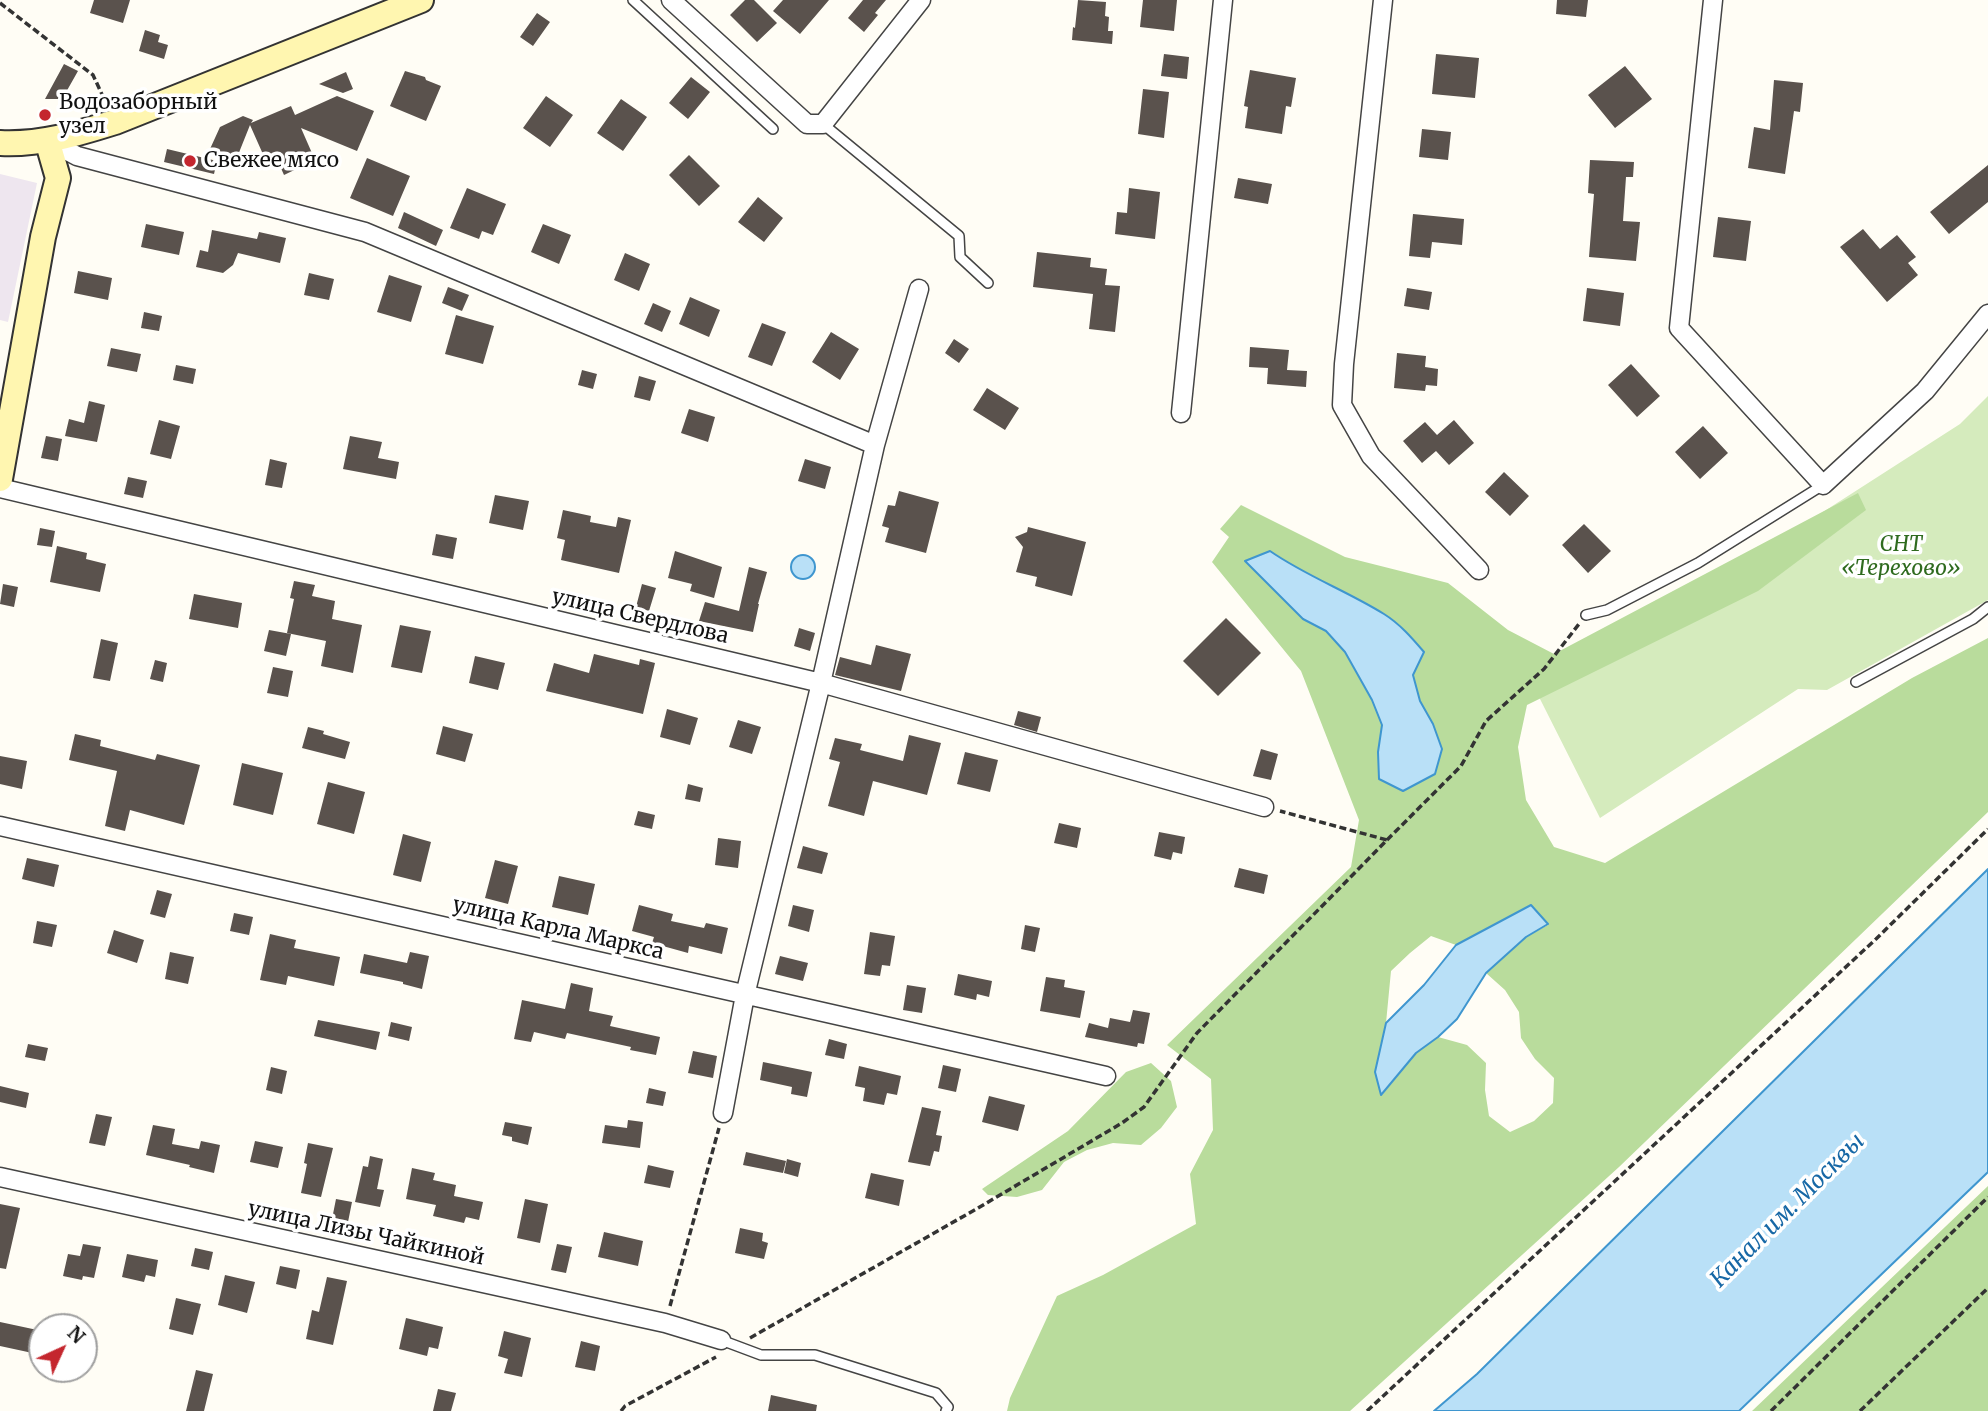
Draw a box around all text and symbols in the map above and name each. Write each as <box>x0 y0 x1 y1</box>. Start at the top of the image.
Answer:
place label: Водозаборный узел <box>59 90 217 140</box>
marker: Водозаборный узел <box>37 107 53 123</box>
place label: Свежее мясо <box>204 148 339 174</box>
marker: Свежее мясо <box>182 153 198 169</box>
park label: СНТ «Терехово» <box>1841 532 1961 582</box>
street label: улица Свердлова <box>549 584 731 650</box>
street label: улица Карла Маркса <box>450 892 666 966</box>
water label: Канал им. Москвы <box>1705 1128 1871 1294</box>
street label: улица Лизы Чайкиной <box>246 1197 486 1271</box>
north arrow <box>28 1313 98 1383</box>
text: N <box>63 1321 90 1348</box>

